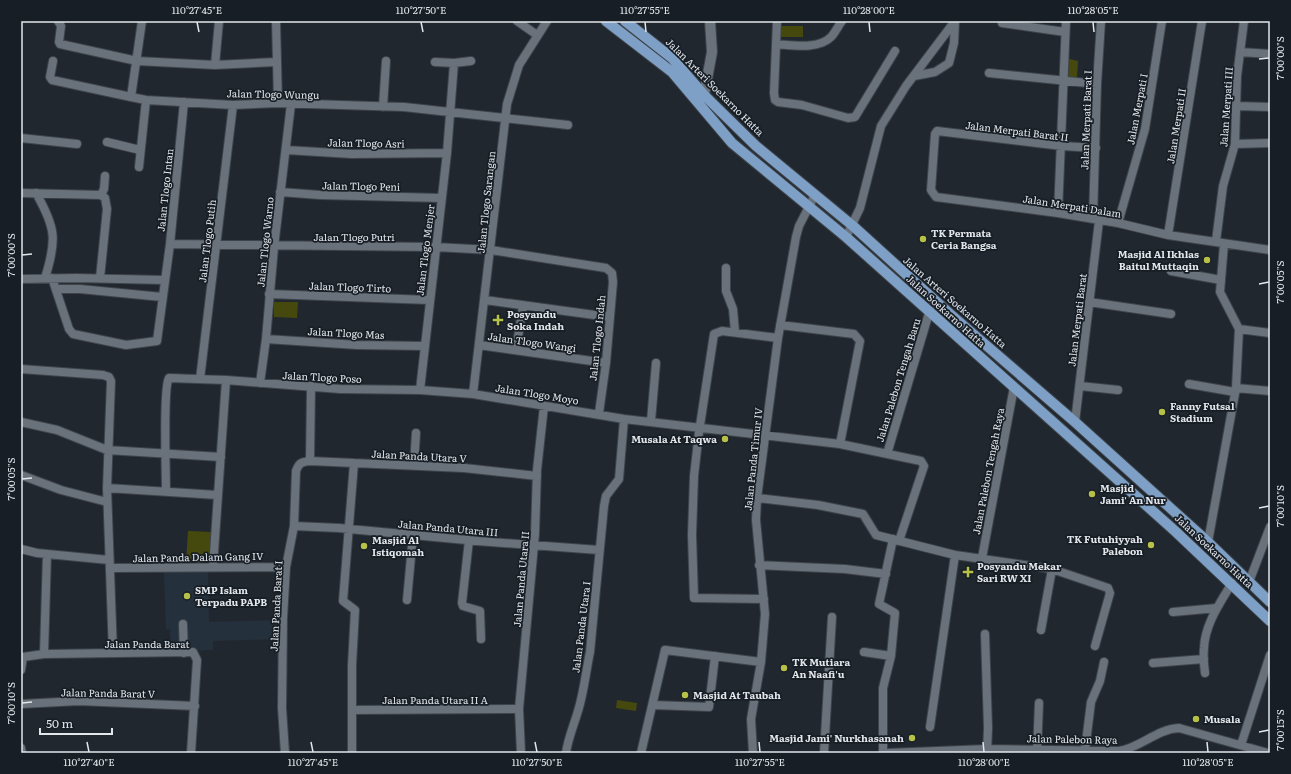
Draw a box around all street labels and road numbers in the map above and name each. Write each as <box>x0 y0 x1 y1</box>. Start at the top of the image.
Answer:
street label: Jalan Arteri Soekarno Hatta <box>663 34 768 139</box>
street label: Jalan Merpati III <box>1215 66 1236 148</box>
street label: Jalan Merpati Barat I <box>1076 70 1095 170</box>
street label: Jalan Merpati I <box>1122 72 1151 146</box>
street label: Jalan Tlogo Wungu <box>226 85 320 102</box>
street label: Jalan Merpati II <box>1162 87 1189 165</box>
street label: Jalan Merpati Barat II <box>965 117 1070 144</box>
street label: Jalan Tlogo Asri <box>327 134 405 151</box>
street label: Jalan Tlogo Intan <box>153 147 176 232</box>
street label: Jalan Tlogo Sarangan <box>473 150 498 254</box>
street label: Jalan Tlogo Peni <box>322 177 401 194</box>
street label: Jalan Merpati Dalam <box>1022 190 1123 221</box>
street label: Jalan Tlogo Warno <box>252 196 277 288</box>
street label: Jalan Tlogo Putih <box>194 198 219 283</box>
street label: Jalan Tlogo Menjer <box>411 203 438 296</box>
street label: Jalan Tlogo Putri <box>313 229 395 244</box>
street label: Jalan Arteri Soekarno Hatta <box>900 252 1011 351</box>
street label: Jalan Soekarno Hatta <box>903 271 990 351</box>
street label: Jalan Merpati Barat <box>1063 272 1090 367</box>
street label: Jalan Tlogo Tirto <box>308 278 392 295</box>
street label: Jalan Tlogo Indah <box>585 294 609 382</box>
street label: Jalan Palebon Tengah Baru <box>872 316 924 444</box>
street label: Jalan Tlogo Mas <box>307 323 385 342</box>
street label: Jalan Tlogo Wangi <box>487 328 578 355</box>
street label: Jalan Tlogo Poso <box>282 367 362 386</box>
street label: Jalan Tlogo Moyo <box>494 379 580 408</box>
street label: Jalan Panda Timur IV <box>740 406 765 511</box>
street label: Jalan Palebon Tengah Raya <box>968 406 1007 535</box>
street label: Jalan Panda Utara V <box>371 446 468 466</box>
street label: Jalan Soekarno Hatta <box>1172 510 1257 591</box>
street label: Jalan Panda Utara III <box>397 516 499 539</box>
street label: Jalan Panda Utara II <box>509 530 532 628</box>
street label: Jalan Panda Dalam Gang IV <box>132 548 264 565</box>
street label: Jalan Panda Barat I <box>266 560 285 652</box>
street label: Jalan Panda Utara I <box>567 580 594 674</box>
street label: Jalan Panda Barat <box>105 636 189 651</box>
street label: Jalan Panda Barat V <box>61 684 156 701</box>
street label: Jalan Panda Utara II A <box>382 692 489 707</box>
street label: Jalan Palebon Raya <box>1027 730 1118 747</box>

